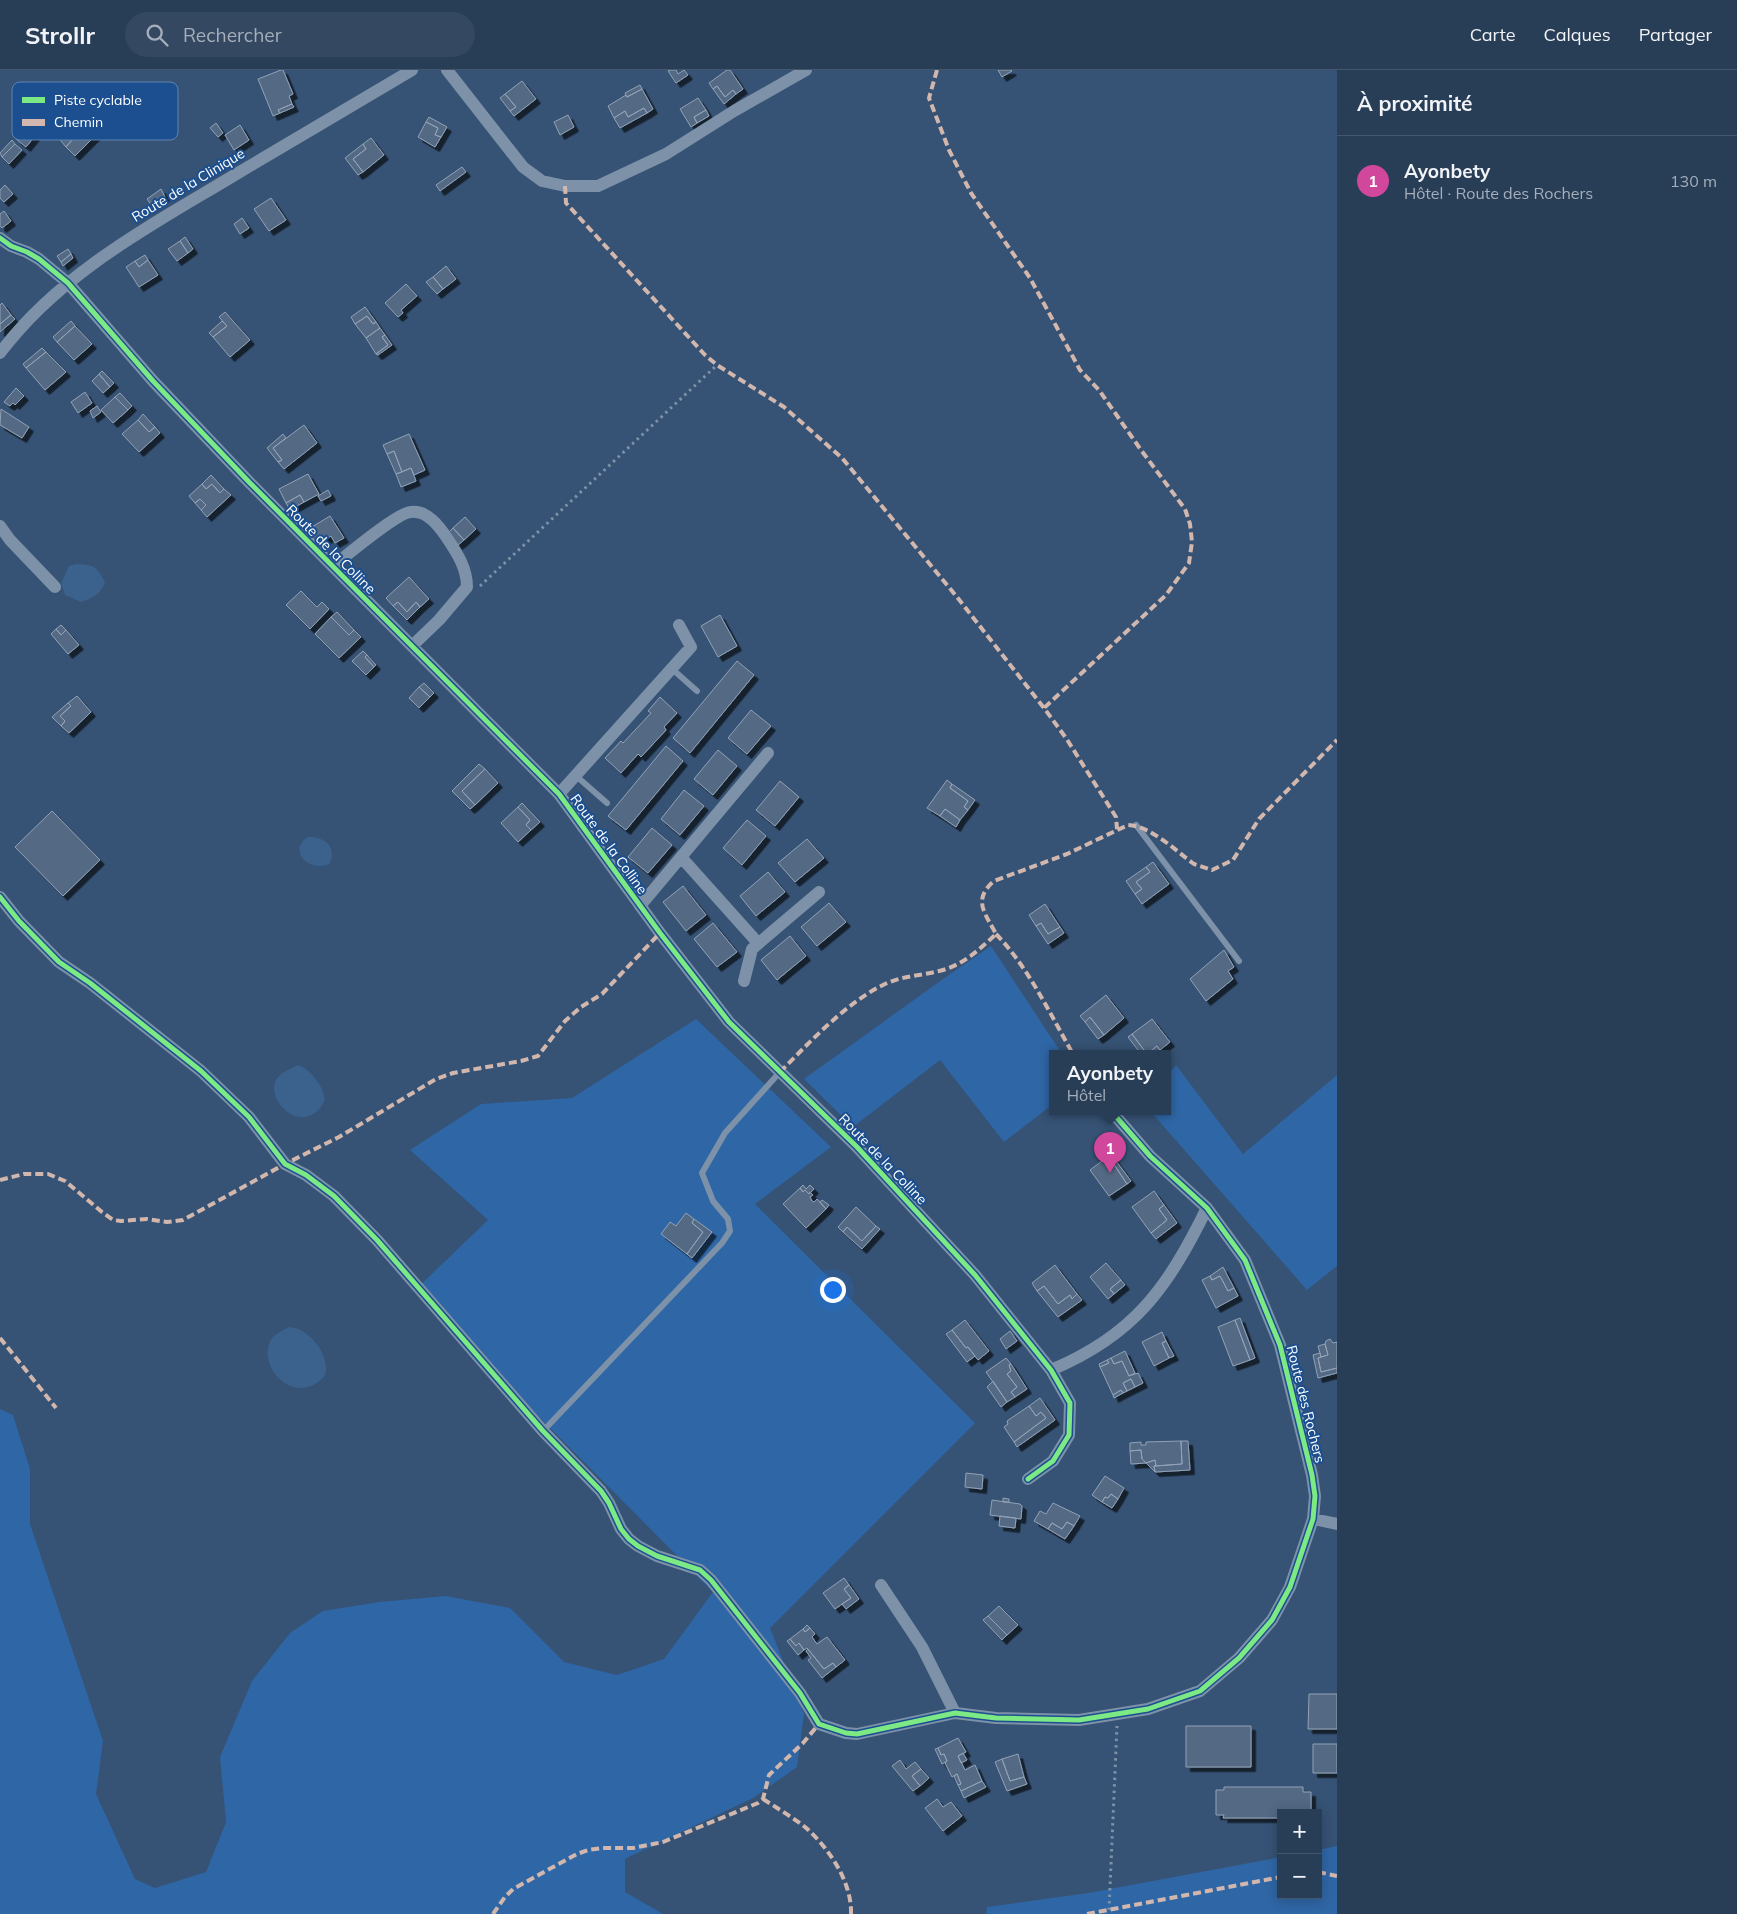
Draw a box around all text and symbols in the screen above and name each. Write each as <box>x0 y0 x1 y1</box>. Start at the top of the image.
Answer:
search box <box>125 12 475 57</box>
text: Strollr <box>25 20 95 50</box>
icon: search <box>143 21 171 49</box>
text: Rechercher <box>183 23 282 47</box>
text: Carte <box>1470 23 1516 46</box>
text: Calques <box>1544 23 1611 46</box>
text: Partager <box>1639 23 1712 46</box>
legend <box>12 82 178 140</box>
text: À proximité <box>1357 90 1473 116</box>
text: Piste cyclable <box>54 91 142 109</box>
text: Chemin <box>54 113 103 131</box>
street label: Route de la Clinique <box>128 144 248 226</box>
text: Ayonbety <box>1404 159 1490 183</box>
text: 1 <box>1368 171 1378 191</box>
text: 130 m <box>1670 171 1717 191</box>
text: Hôtel · Route des Rochers <box>1404 183 1593 203</box>
street label: Route de la Colline <box>282 500 380 598</box>
street label: Route de la Colline <box>567 790 651 898</box>
popup <box>1049 1050 1171 1115</box>
text: Ayonbety <box>1067 1061 1153 1085</box>
text: Hôtel <box>1067 1085 1106 1105</box>
street label: Route de la Colline <box>835 1110 931 1208</box>
pin: 1 <box>1094 1132 1126 1173</box>
your location <box>820 1277 846 1303</box>
street label: Route des Rochers <box>1283 1343 1329 1465</box>
map controls <box>1277 1809 1322 1899</box>
button: + <box>1277 1809 1322 1854</box>
button: − <box>1277 1854 1322 1899</box>

